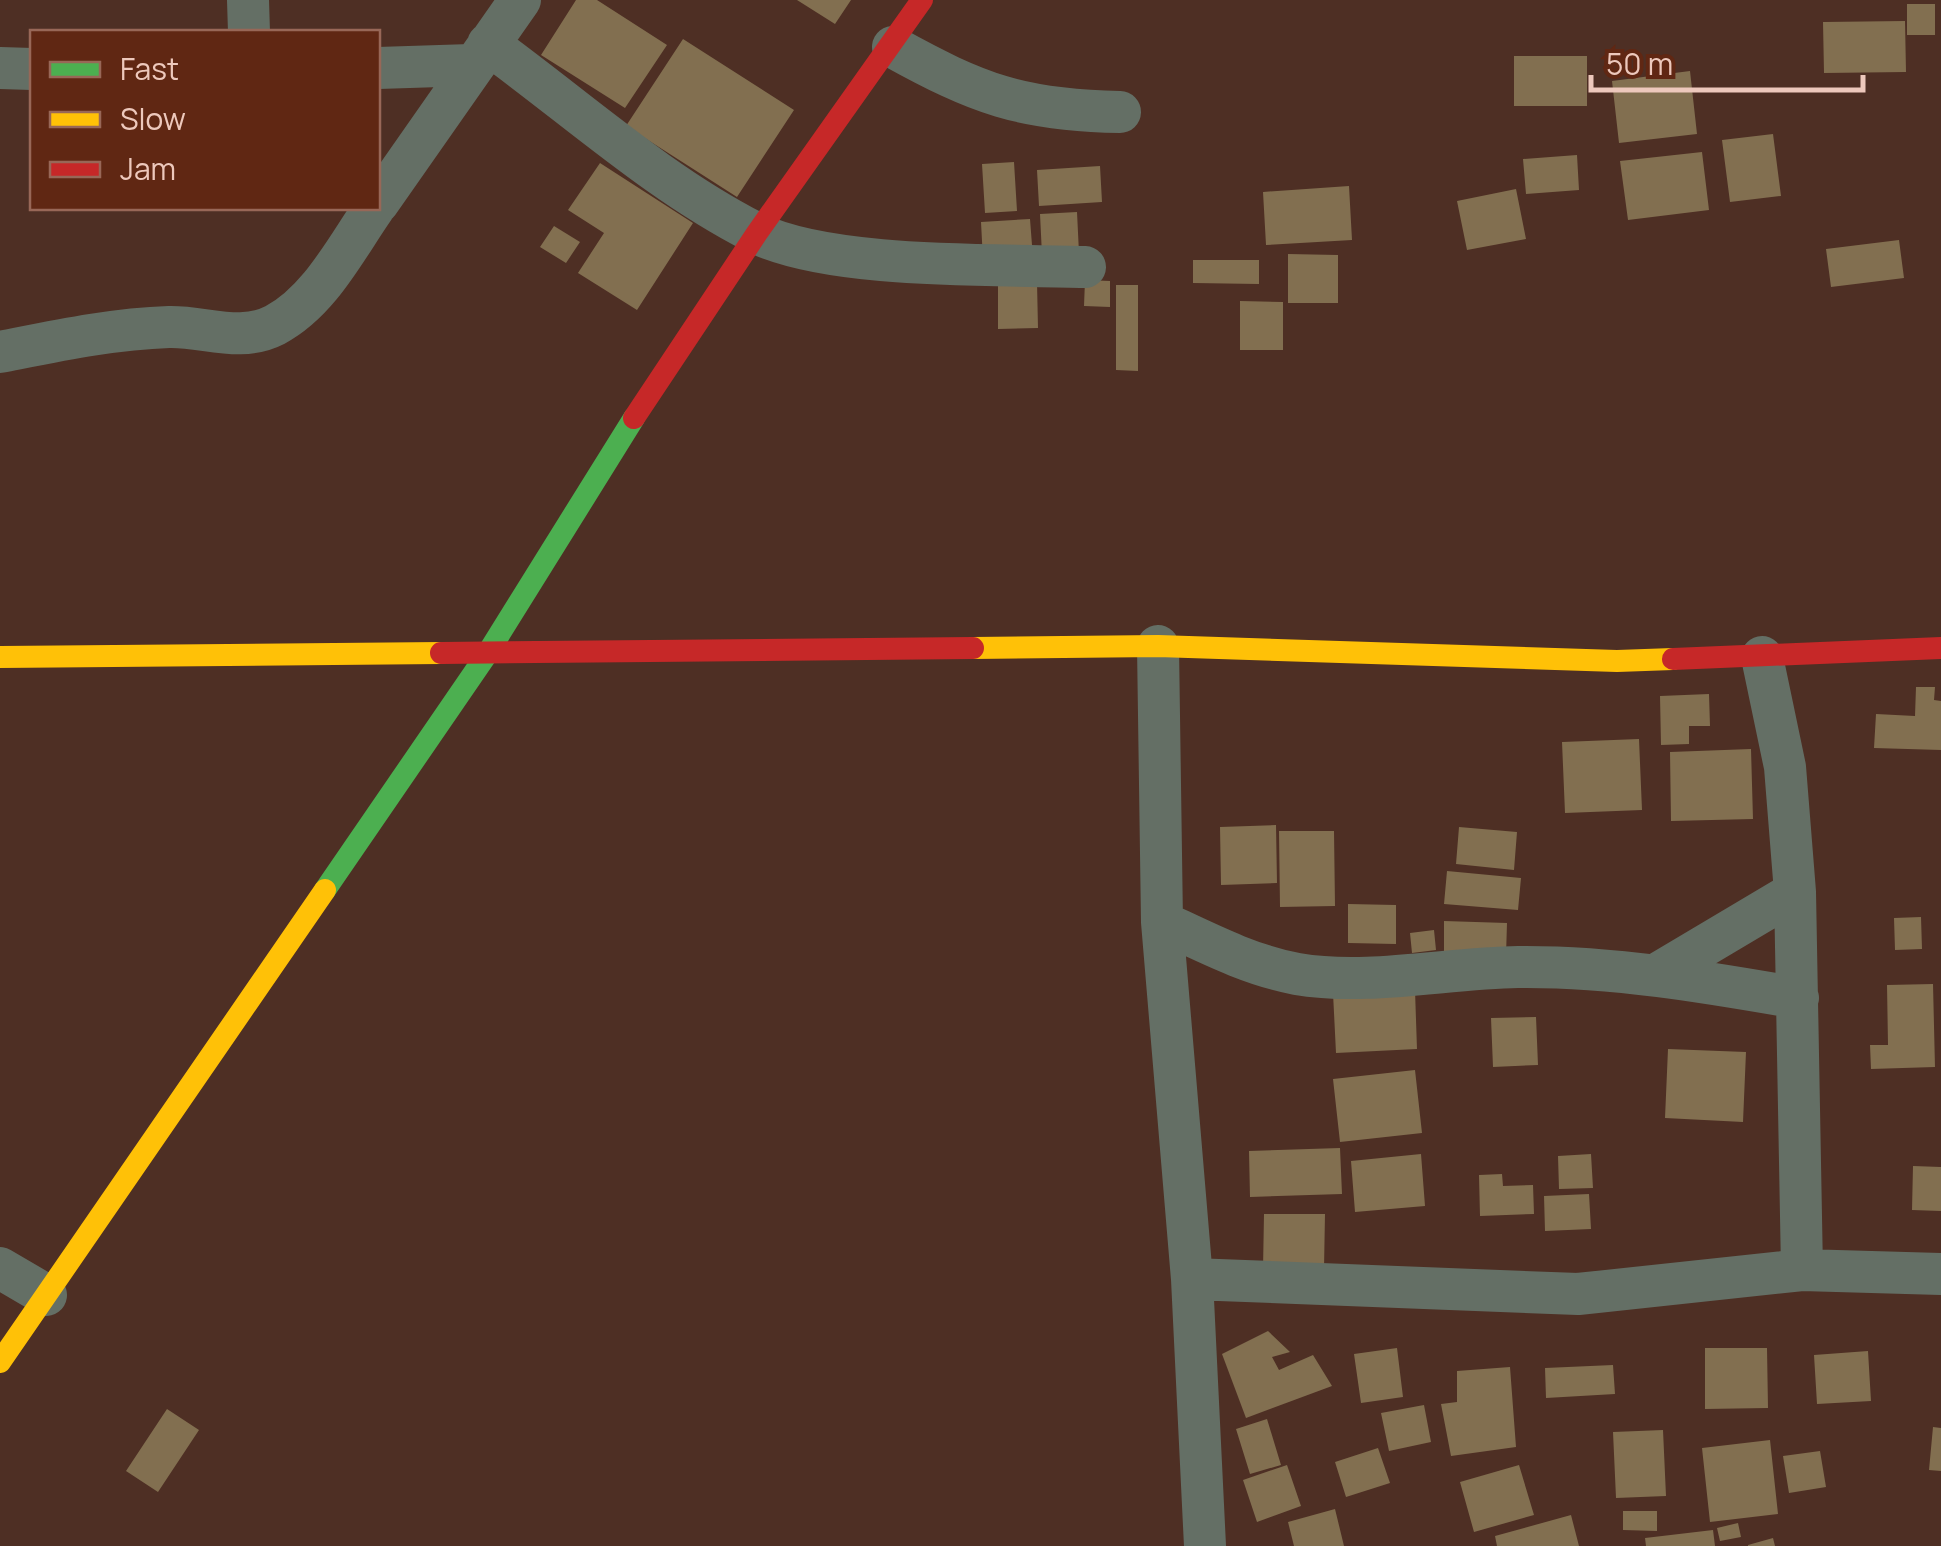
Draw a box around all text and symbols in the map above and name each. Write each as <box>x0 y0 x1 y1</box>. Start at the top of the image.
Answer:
legend <box>30 30 380 210</box>
scale bar <box>1591 30 1864 92</box>
text: 50 m <box>1606 43 1673 84</box>
text: Fast <box>120 48 179 89</box>
text: Slow <box>120 98 186 139</box>
text: Jam <box>120 148 176 189</box>

